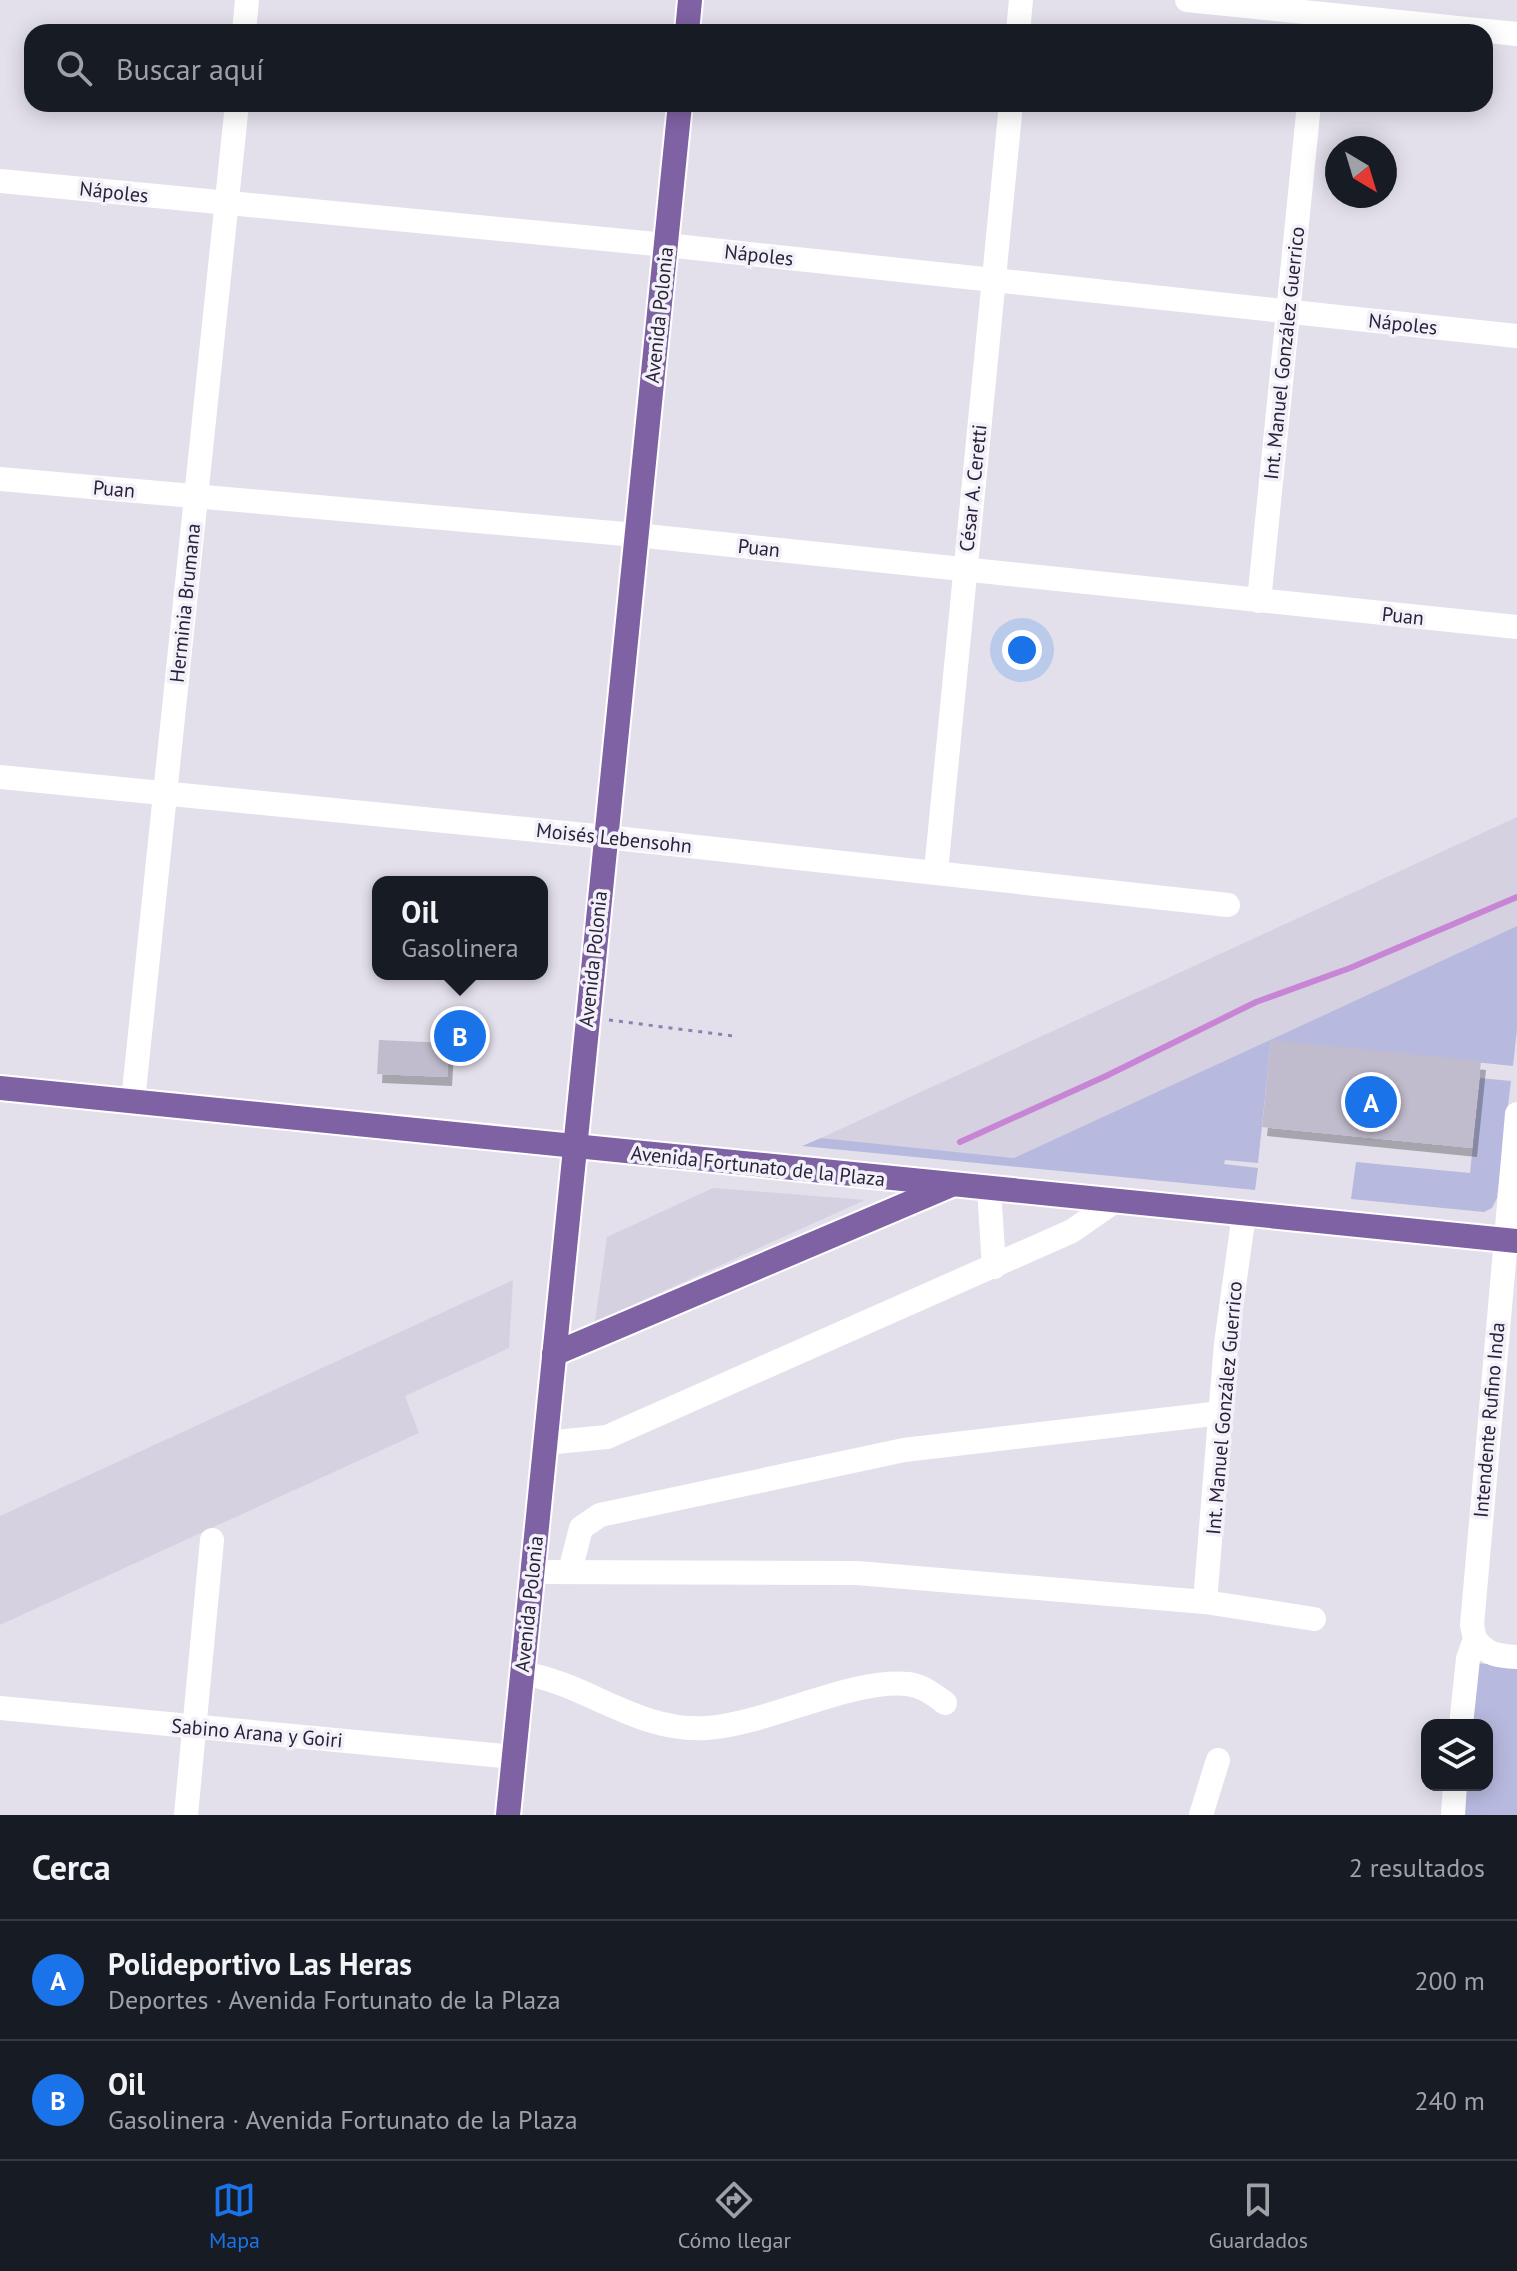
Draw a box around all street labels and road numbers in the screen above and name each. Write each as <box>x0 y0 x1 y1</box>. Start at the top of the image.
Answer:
street label: Nápoles <box>78 175 150 209</box>
street label: Int. Manuel González Guerrico <box>1258 225 1310 481</box>
street label: Nápoles <box>723 238 795 272</box>
street label: Avenida Polonia <box>639 246 679 384</box>
street label: Nápoles <box>1367 307 1439 341</box>
street label: César A. Ceretti <box>953 423 993 553</box>
street label: Puan <box>92 474 136 504</box>
street label: Herminia Brumana <box>164 522 206 684</box>
street label: Puan <box>737 533 781 563</box>
street label: Puan <box>1381 601 1425 631</box>
street label: Moisés Lebensohn <box>535 817 693 859</box>
street label: Avenida Polonia <box>573 890 613 1028</box>
street label: Avenida Fortunato de la Plaza <box>630 1140 886 1192</box>
street label: Int. Manuel González Guerrico <box>1200 1280 1248 1536</box>
street label: Intendente Rufino Inda <box>1468 1321 1510 1519</box>
street label: Avenida Polonia <box>509 1535 549 1673</box>
street label: Sabino Arana y Goiri <box>170 1713 344 1753</box>

